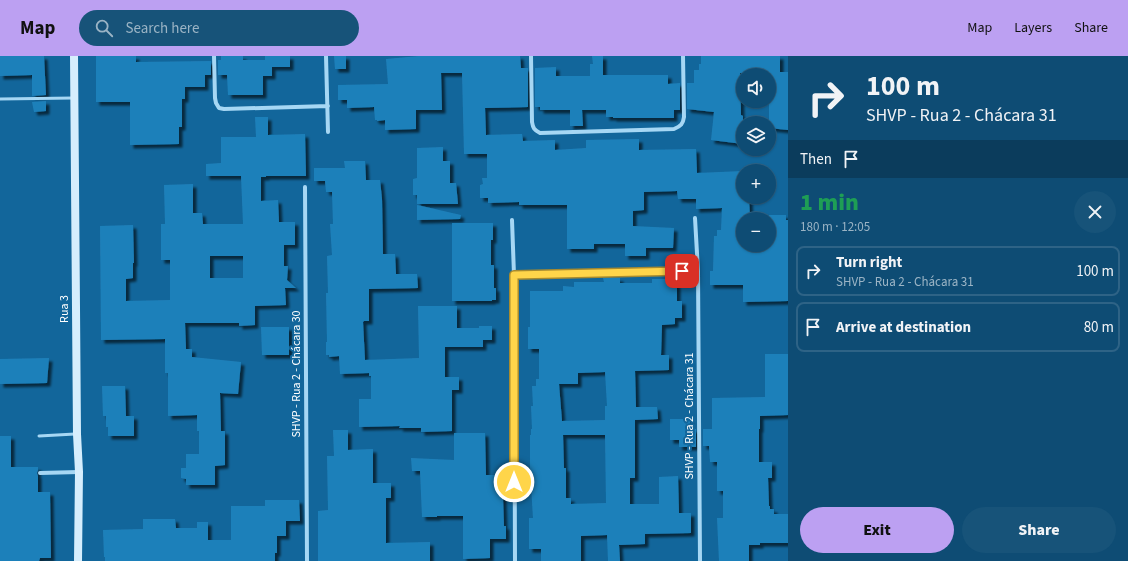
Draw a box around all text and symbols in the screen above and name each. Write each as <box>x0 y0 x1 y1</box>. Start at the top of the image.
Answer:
search box <box>79 10 359 46</box>
text: Map <box>20 15 55 42</box>
icon: search <box>93 17 115 39</box>
text: Search here <box>125 18 199 39</box>
text: Map <box>967 18 992 38</box>
text: Layers <box>1014 18 1052 38</box>
text: Share <box>1074 18 1108 38</box>
text: 100 m <box>866 66 940 106</box>
map controls <box>736 68 776 252</box>
button: sound <box>736 68 776 108</box>
icon: right <box>800 72 852 124</box>
text: SHVP - Rua 2 - Chácara 31 <box>866 103 1057 128</box>
button: layers <box>736 116 776 156</box>
icon: arrive <box>840 148 862 170</box>
text: Then <box>800 149 832 170</box>
button: + <box>736 164 776 204</box>
text: 1 min <box>800 185 859 220</box>
button: close <box>1074 191 1116 233</box>
button: − <box>736 212 776 252</box>
text: 180 m · 12:05 <box>800 218 870 236</box>
text: Turn right <box>836 252 902 273</box>
pin <box>665 254 699 288</box>
icon: arrive <box>671 260 693 282</box>
icon: right <box>802 260 824 282</box>
text: 100 m <box>1076 261 1114 282</box>
text: SHVP - Rua 2 - Chácara 31 <box>836 273 974 291</box>
street label: Rua 3 <box>56 295 73 323</box>
street label: SHVP - Rua 2 - Chácara 30 <box>288 310 305 438</box>
icon: arrive <box>802 316 824 338</box>
text: Arrive at destination <box>836 317 971 338</box>
text: 80 m <box>1084 317 1114 338</box>
street label: SHVP - Rua 2 - Chácara 31 <box>681 352 698 480</box>
position arrow <box>493 461 535 503</box>
button: Exit <box>800 507 954 553</box>
button: Share <box>962 507 1116 553</box>

